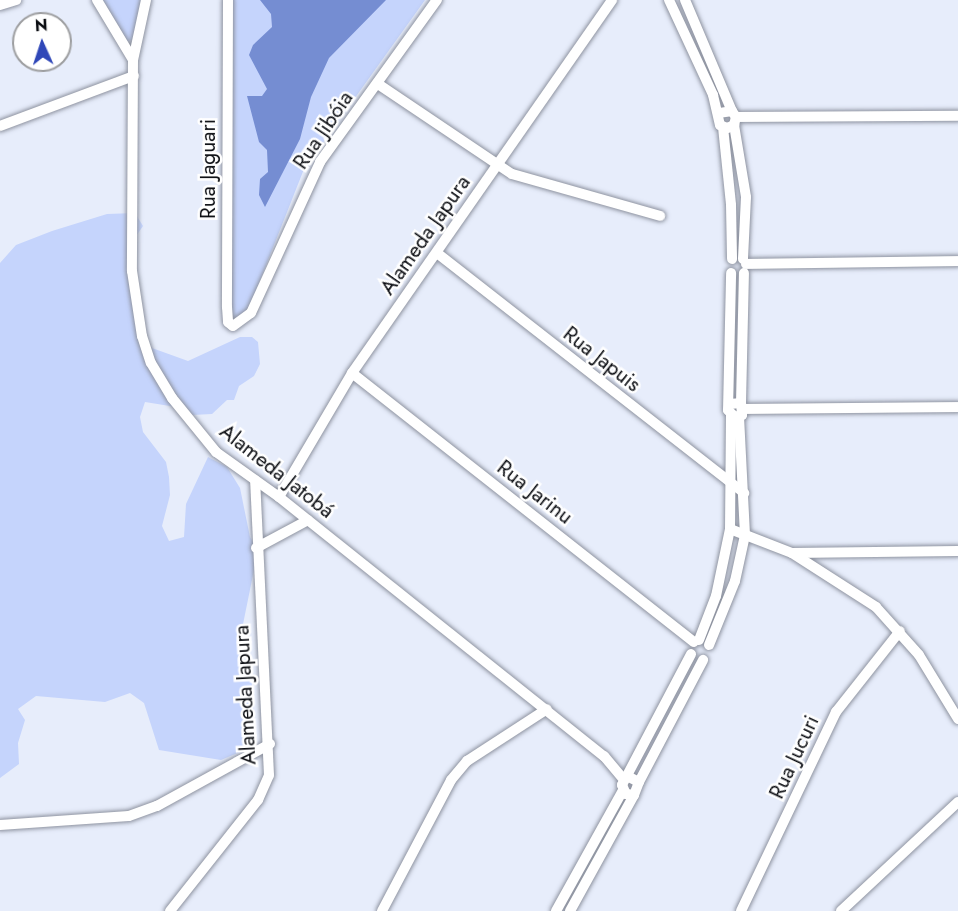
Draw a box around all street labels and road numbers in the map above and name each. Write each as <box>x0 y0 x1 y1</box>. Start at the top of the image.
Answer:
street label: Rua Jibóia <box>288 86 358 174</box>
street label: Rua Jaguari <box>195 119 221 219</box>
street label: Alameda Japura <box>375 171 475 299</box>
street label: Rua Japuis <box>558 321 646 397</box>
street label: Alameda Jatobá <box>215 419 339 523</box>
street label: Rua Jarinu <box>492 455 578 529</box>
street label: Alameda Japura <box>229 625 261 765</box>
street label: Rua Jucuri <box>764 711 824 803</box>

